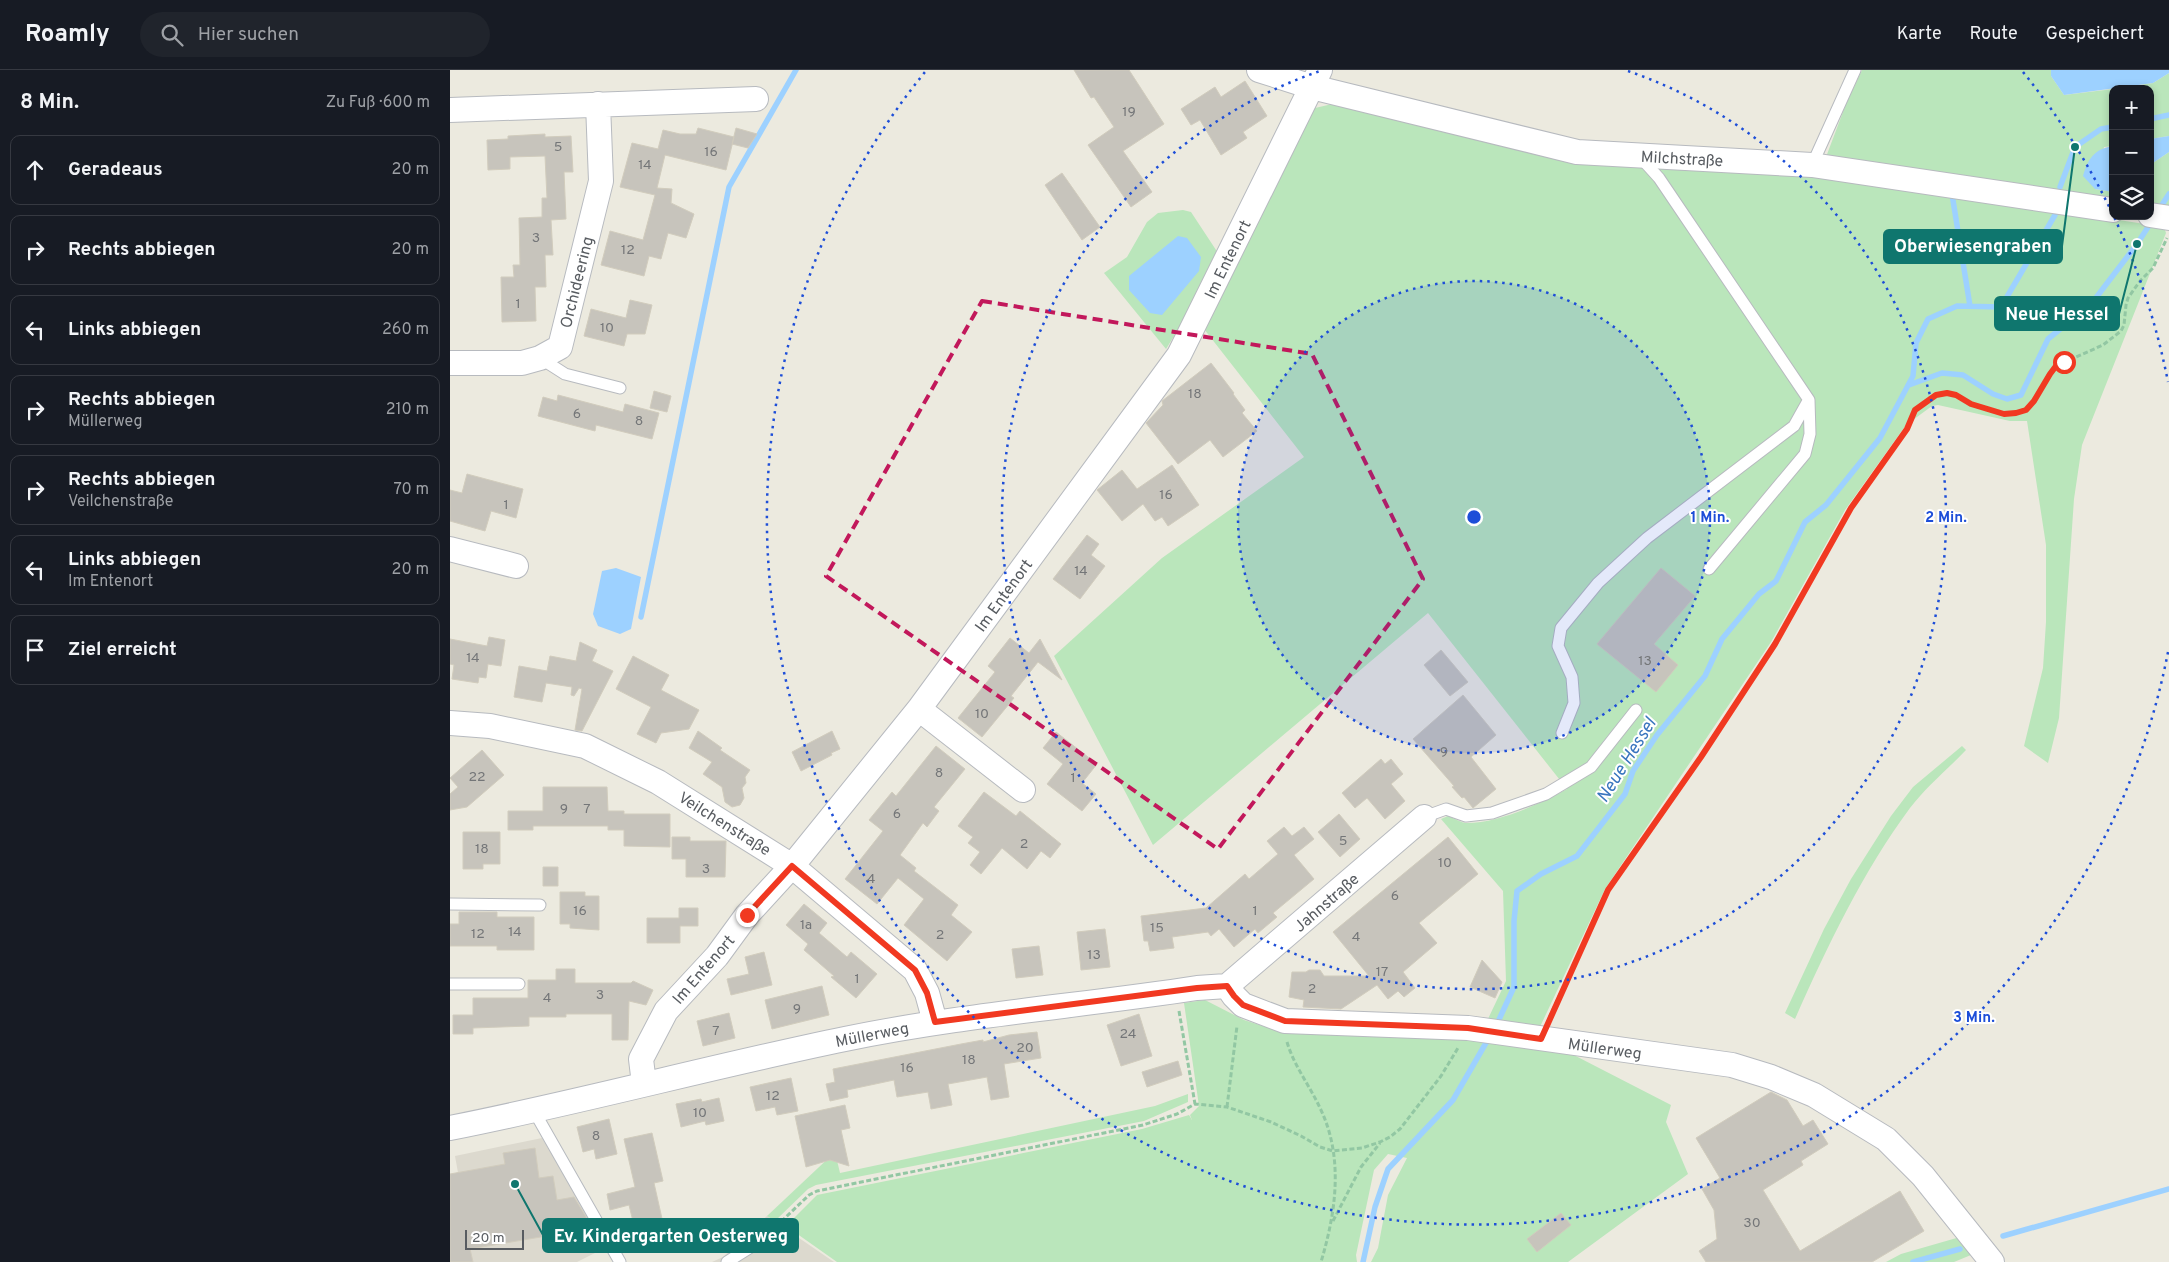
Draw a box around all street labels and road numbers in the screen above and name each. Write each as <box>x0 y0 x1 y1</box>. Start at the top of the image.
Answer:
street label: Milchstraße <box>1640 148 1724 172</box>
street label: Im Entenort <box>1201 217 1256 303</box>
street label: Orchideering <box>557 235 599 330</box>
street label: Im Entenort <box>971 556 1038 637</box>
street label: Veilchenstraße <box>674 788 774 861</box>
street label: Jahnstraße <box>1291 870 1364 937</box>
street label: Im Entenort <box>669 932 740 1009</box>
street label: Müllerweg <box>834 1019 911 1053</box>
street label: Müllerweg <box>1566 1035 1643 1065</box>

